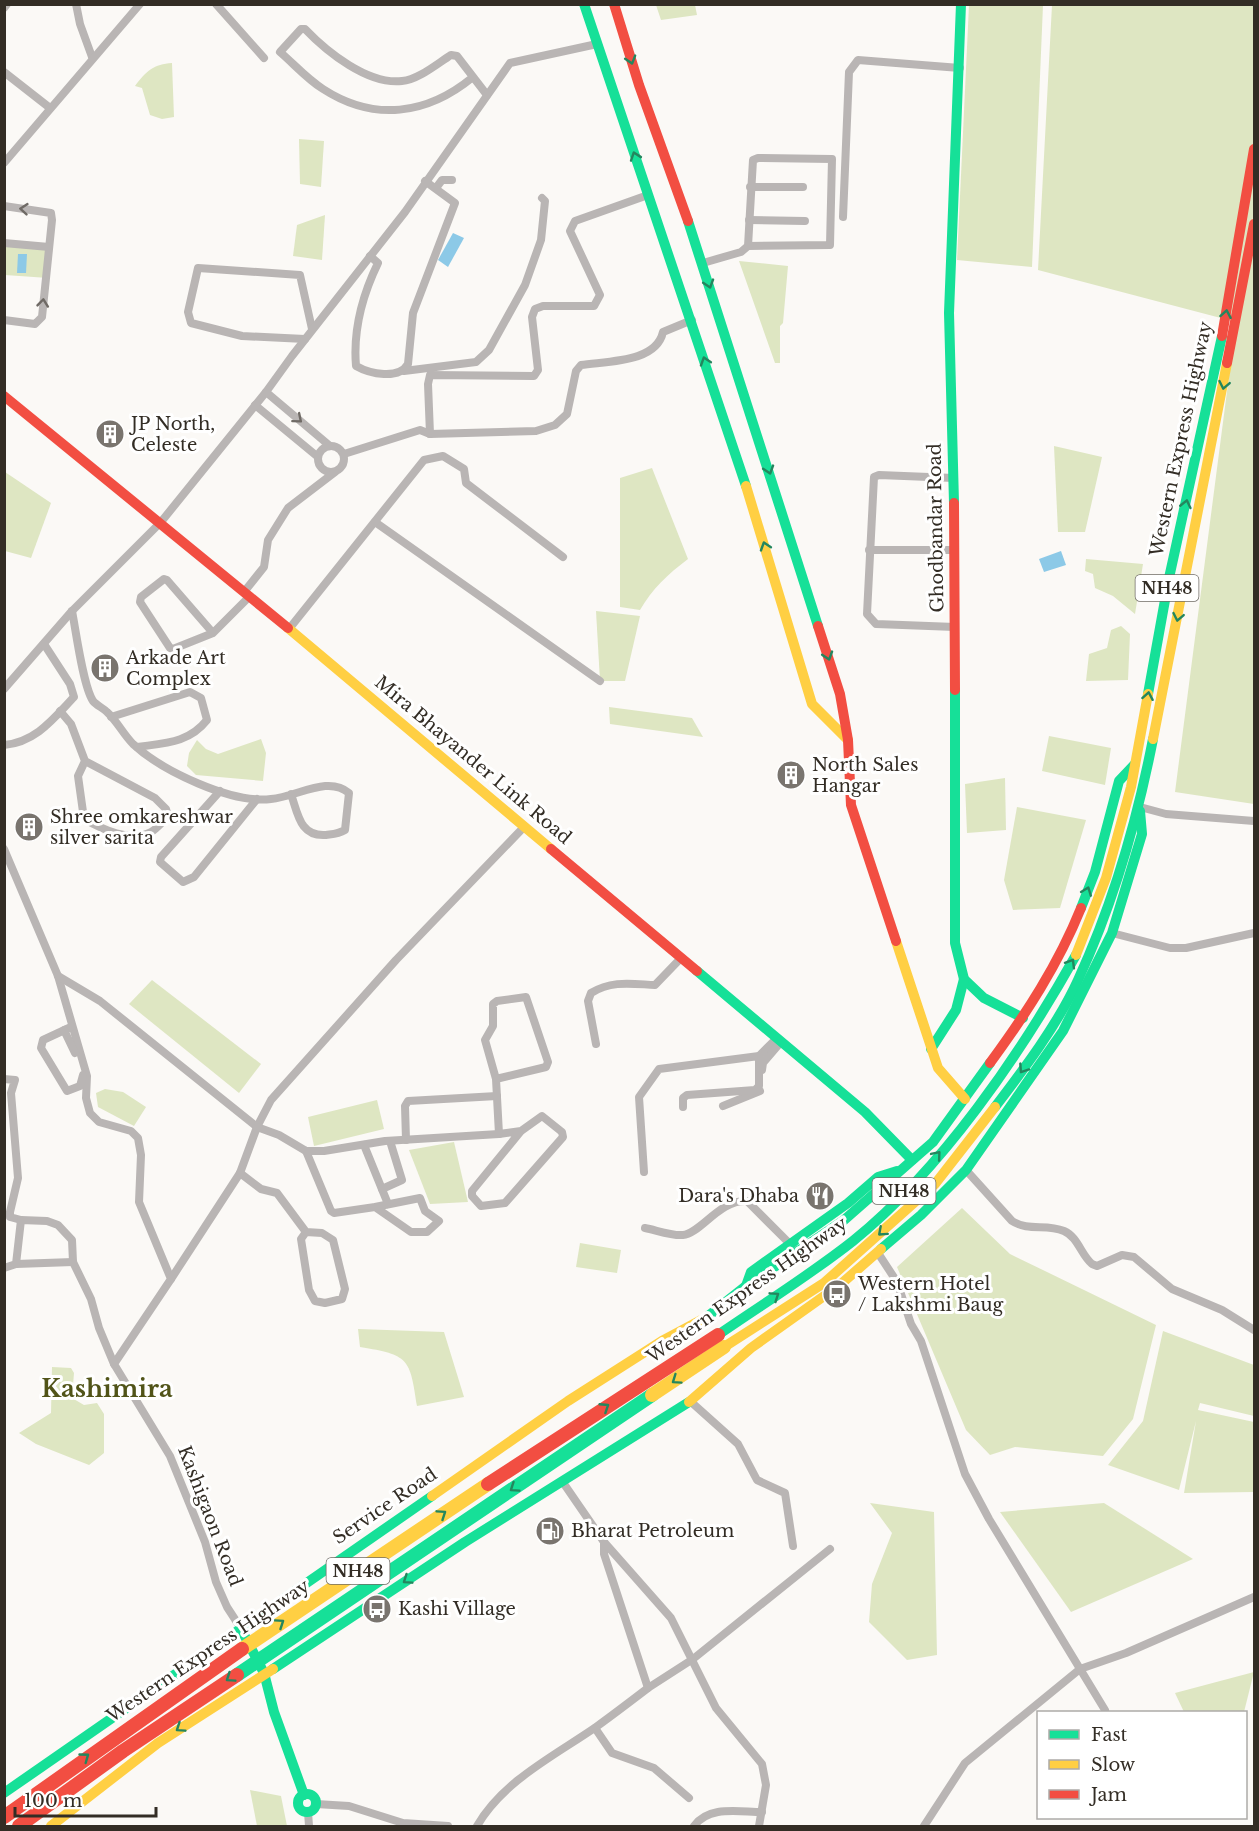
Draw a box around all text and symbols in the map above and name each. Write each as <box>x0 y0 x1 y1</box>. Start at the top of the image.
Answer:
one-way arrow <box>624 54 636 65</box>
one-way arrow <box>629 151 642 162</box>
one-way arrow <box>19 203 29 216</box>
one-way arrow <box>702 278 715 289</box>
one-way arrow <box>36 298 49 307</box>
one-way arrow <box>1219 309 1232 319</box>
street label: Western Express Highway <box>1145 319 1217 560</box>
one-way arrow <box>700 356 712 367</box>
one-way arrow <box>1218 379 1231 389</box>
one-way arrow <box>291 412 302 423</box>
place label: JP North, Celeste <box>129 413 215 456</box>
building icon: JP North, Celeste <box>94 418 126 450</box>
street label: Ghodbandar Road <box>924 443 948 613</box>
one-way arrow <box>761 464 774 475</box>
one-way arrow <box>1178 500 1191 510</box>
one-way arrow <box>760 541 773 552</box>
road number: NH48 <box>1136 575 1198 601</box>
one-way arrow <box>1172 612 1185 622</box>
place label: Arkade Art Complex <box>125 647 226 690</box>
one-way arrow <box>821 650 833 661</box>
building icon: Arkade Art Complex <box>89 652 121 684</box>
street label: Mira Bhayander Link Road <box>370 671 576 849</box>
one-way arrow <box>1141 691 1154 701</box>
place label: North Sales Hangar <box>812 754 918 797</box>
building icon: North Sales Hangar <box>775 759 807 791</box>
place label: Shree omkareshwar silver sarita <box>50 806 233 849</box>
building icon: Shree omkareshwar silver sarita <box>13 811 45 843</box>
one-way arrow <box>1080 886 1093 897</box>
one-way arrow <box>1064 959 1076 969</box>
one-way arrow <box>1019 1063 1031 1073</box>
one-way arrow <box>930 1151 941 1162</box>
road number: NH48 <box>872 1178 936 1204</box>
restaurant icon: Dara's Dhaba <box>804 1180 836 1212</box>
place label: Dara's Dhaba <box>678 1185 799 1207</box>
street label: Western Express Highway <box>642 1212 852 1368</box>
one-way arrow <box>879 1225 889 1236</box>
place label: Western Hotel / Lakshmi Baug <box>857 1273 1004 1316</box>
bus stop icon: Western Hotel / Lakshmi Baug <box>821 1278 853 1310</box>
one-way arrow <box>768 1292 779 1303</box>
one-way arrow <box>672 1373 683 1384</box>
district label: Kashimira <box>41 1374 173 1403</box>
one-way arrow <box>599 1404 610 1415</box>
street label: Kashigaon Road <box>173 1443 247 1589</box>
street label: Service Road <box>329 1463 441 1549</box>
one-way arrow <box>509 1480 520 1491</box>
one-way arrow <box>435 1510 446 1521</box>
fuel station icon: Bharat Petroleum <box>534 1515 566 1547</box>
place label: Bharat Petroleum <box>571 1520 734 1542</box>
road number: NH48 <box>326 1558 389 1584</box>
one-way arrow <box>403 1573 414 1584</box>
street label: Western Express Highway <box>102 1575 314 1728</box>
bus stop icon: Kashi Village <box>361 1593 393 1625</box>
place label: Kashi Village <box>398 1598 516 1620</box>
one-way arrow <box>274 1619 285 1630</box>
one-way arrow <box>225 1671 236 1682</box>
legend <box>1037 1711 1247 1819</box>
one-way arrow <box>176 1721 187 1732</box>
text: Fast <box>1091 1724 1128 1746</box>
one-way arrow <box>79 1753 90 1764</box>
text: Slow <box>1091 1754 1136 1776</box>
scale bar <box>15 1780 156 1818</box>
text: Jam <box>1089 1784 1127 1806</box>
text: 100 m <box>24 1790 82 1812</box>

